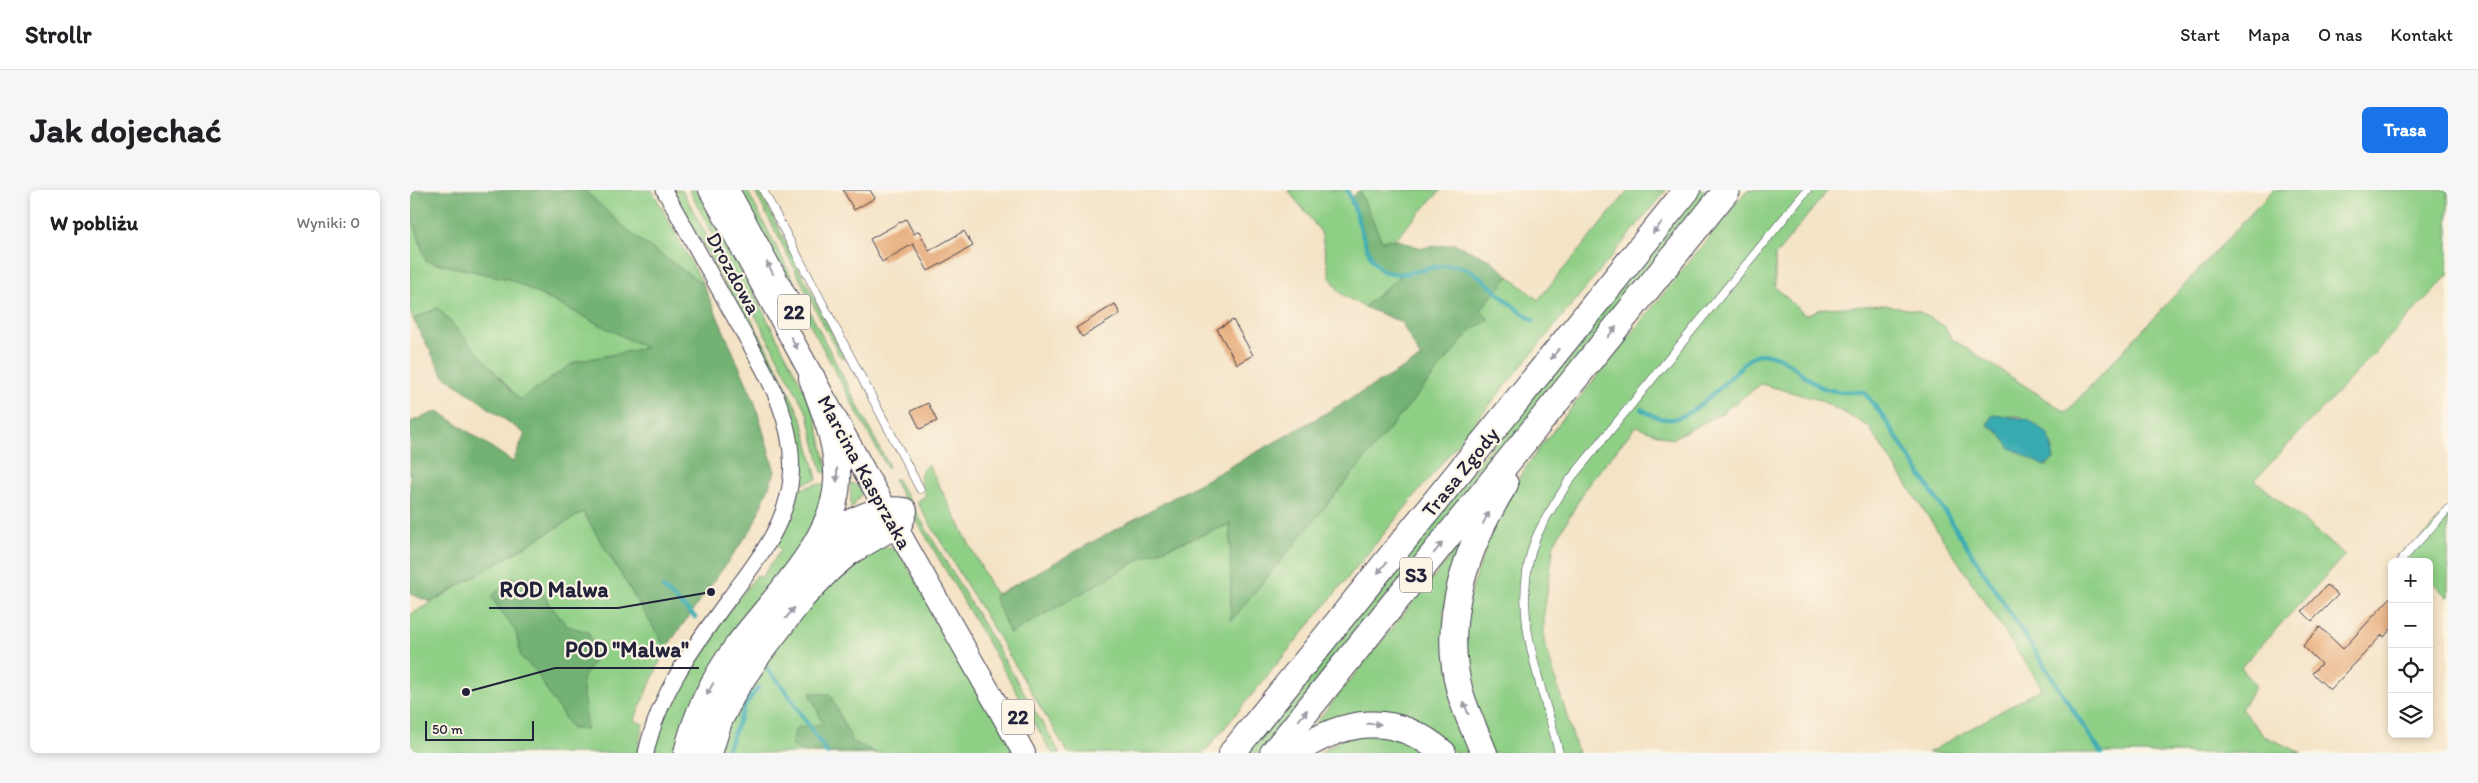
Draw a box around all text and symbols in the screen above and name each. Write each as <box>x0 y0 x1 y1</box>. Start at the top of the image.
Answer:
text: Strollr <box>25 20 91 49</box>
text: Start <box>2180 24 2220 46</box>
text: Mapa <box>2248 24 2290 46</box>
text: O nas <box>2318 24 2363 46</box>
text: Kontakt <box>2391 24 2453 46</box>
button: Trasa <box>2362 107 2448 153</box>
text: Jak dojechać <box>30 109 222 151</box>
text: W pobliżu <box>50 210 138 235</box>
text: Wyniki: 0 <box>297 213 360 232</box>
one-way arrow <box>1651 221 1662 234</box>
street label: Drozdowa <box>701 228 767 318</box>
one-way arrow <box>766 261 775 275</box>
road number: 22 <box>778 294 810 330</box>
one-way arrow <box>1607 326 1618 339</box>
one-way arrow <box>789 337 798 350</box>
one-way arrow <box>1549 348 1560 361</box>
street label: Marcina Kasprzaka <box>812 391 918 554</box>
street label: Trasa Zgody <box>1416 422 1504 522</box>
one-way arrow <box>833 468 841 484</box>
one-way arrow <box>1482 510 1490 525</box>
one-way arrow <box>1433 541 1444 554</box>
road number: S3 <box>1400 558 1432 592</box>
map controls <box>2388 558 2433 738</box>
button: + <box>2388 558 2433 603</box>
one-way arrow <box>1377 561 1388 574</box>
callout: ROD Malwa <box>489 571 618 608</box>
text: ROD Malwa <box>500 576 609 603</box>
button: − <box>2388 603 2433 648</box>
one-way arrow <box>785 606 795 620</box>
callout: POD "Malwa" <box>555 631 699 668</box>
text: POD "Malwa" <box>565 636 689 663</box>
button: locate <box>2388 648 2433 693</box>
one-way arrow <box>705 682 714 695</box>
button: layers <box>2388 693 2433 738</box>
road number: 22 <box>1002 700 1034 734</box>
one-way arrow <box>1462 700 1469 715</box>
one-way arrow <box>1298 709 1309 722</box>
scale bar <box>425 718 534 741</box>
text: 50 m <box>432 721 463 738</box>
one-way arrow <box>1366 721 1382 729</box>

